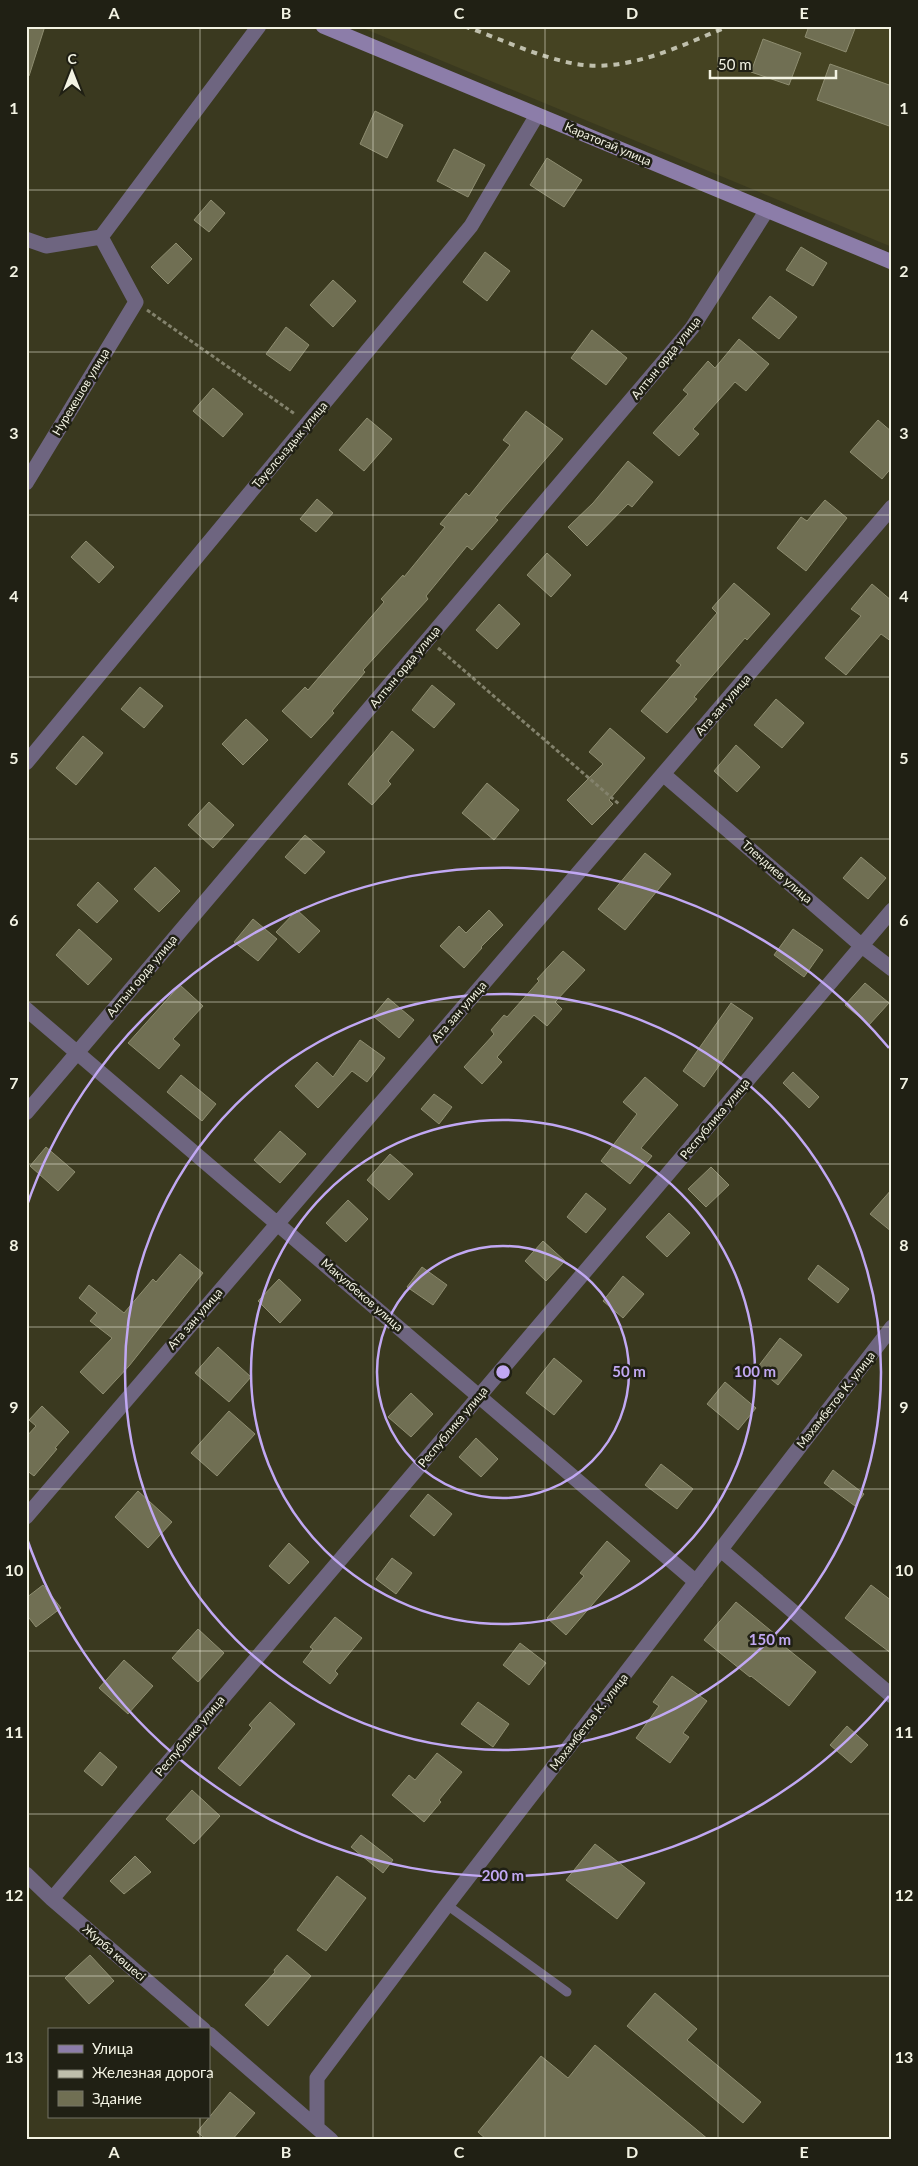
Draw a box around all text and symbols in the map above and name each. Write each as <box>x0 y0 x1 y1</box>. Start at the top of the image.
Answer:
text: A <box>107 3 120 22</box>
text: B <box>281 3 291 22</box>
text: C <box>454 3 465 22</box>
text: D <box>626 3 638 22</box>
text: E <box>799 3 809 22</box>
north arrow <box>48 48 98 98</box>
scale bar <box>710 48 837 80</box>
text: С <box>67 50 77 67</box>
text: 50 m <box>718 55 752 73</box>
text: 1 <box>9 98 19 117</box>
text: 1 <box>899 98 909 117</box>
street label: Каратогай улица <box>563 119 654 169</box>
text: 2 <box>9 261 19 280</box>
text: 2 <box>899 261 909 280</box>
street label: Алтын орда улица <box>628 313 704 402</box>
street label: Нурекешов улица <box>49 345 113 438</box>
street label: Тауелсыздык улица <box>249 398 330 491</box>
text: 3 <box>9 423 19 442</box>
text: 3 <box>899 423 909 442</box>
text: 4 <box>9 586 19 605</box>
text: 4 <box>899 586 909 605</box>
street label: Алтын орда улица <box>366 623 443 711</box>
street label: Ата зан улица <box>692 671 753 738</box>
text: 5 <box>9 748 19 767</box>
text: 5 <box>899 748 909 767</box>
street label: Тлендиев улица <box>739 837 816 906</box>
text: 6 <box>9 910 19 929</box>
text: 6 <box>899 910 909 929</box>
street label: Алтын орда улица <box>103 932 180 1020</box>
street label: Ата зан улица <box>428 978 489 1045</box>
text: 7 <box>9 1073 19 1092</box>
text: 7 <box>899 1073 909 1092</box>
street label: Республика улица <box>677 1075 753 1162</box>
text: 8 <box>9 1235 19 1254</box>
text: 8 <box>899 1235 909 1254</box>
street label: Макулбеков улица <box>318 1255 406 1334</box>
street label: Ата зан улица <box>164 1285 225 1352</box>
street label: Махамбетов К. улица <box>793 1348 878 1451</box>
text: 50 m <box>612 1362 646 1380</box>
text: 100 m <box>734 1362 776 1380</box>
centre of rings <box>494 1363 512 1381</box>
street label: Республика улица <box>415 1383 491 1470</box>
text: 9 <box>9 1397 19 1416</box>
text: 9 <box>899 1397 909 1416</box>
text: 10 <box>5 1560 23 1579</box>
text: 10 <box>895 1560 913 1579</box>
text: 150 m <box>749 1630 791 1648</box>
street label: Махамбетов К. улица <box>546 1670 631 1773</box>
street label: Республика улица <box>152 1692 228 1779</box>
text: 11 <box>5 1722 23 1741</box>
text: 11 <box>895 1722 913 1741</box>
text: 200 m <box>482 1866 524 1884</box>
text: 12 <box>5 1885 23 1904</box>
text: 12 <box>895 1885 913 1904</box>
street label: Журба көшесі <box>80 1921 149 1984</box>
legend <box>48 2028 210 2118</box>
text: Улица <box>92 2039 133 2057</box>
text: 13 <box>5 2047 23 2066</box>
text: 13 <box>895 2047 913 2066</box>
text: Железная дорога <box>92 2063 214 2081</box>
text: Здание <box>92 2089 142 2107</box>
text: A <box>107 2142 120 2161</box>
text: B <box>281 2142 291 2161</box>
text: C <box>454 2142 465 2161</box>
text: D <box>626 2142 638 2161</box>
text: E <box>799 2142 809 2161</box>

